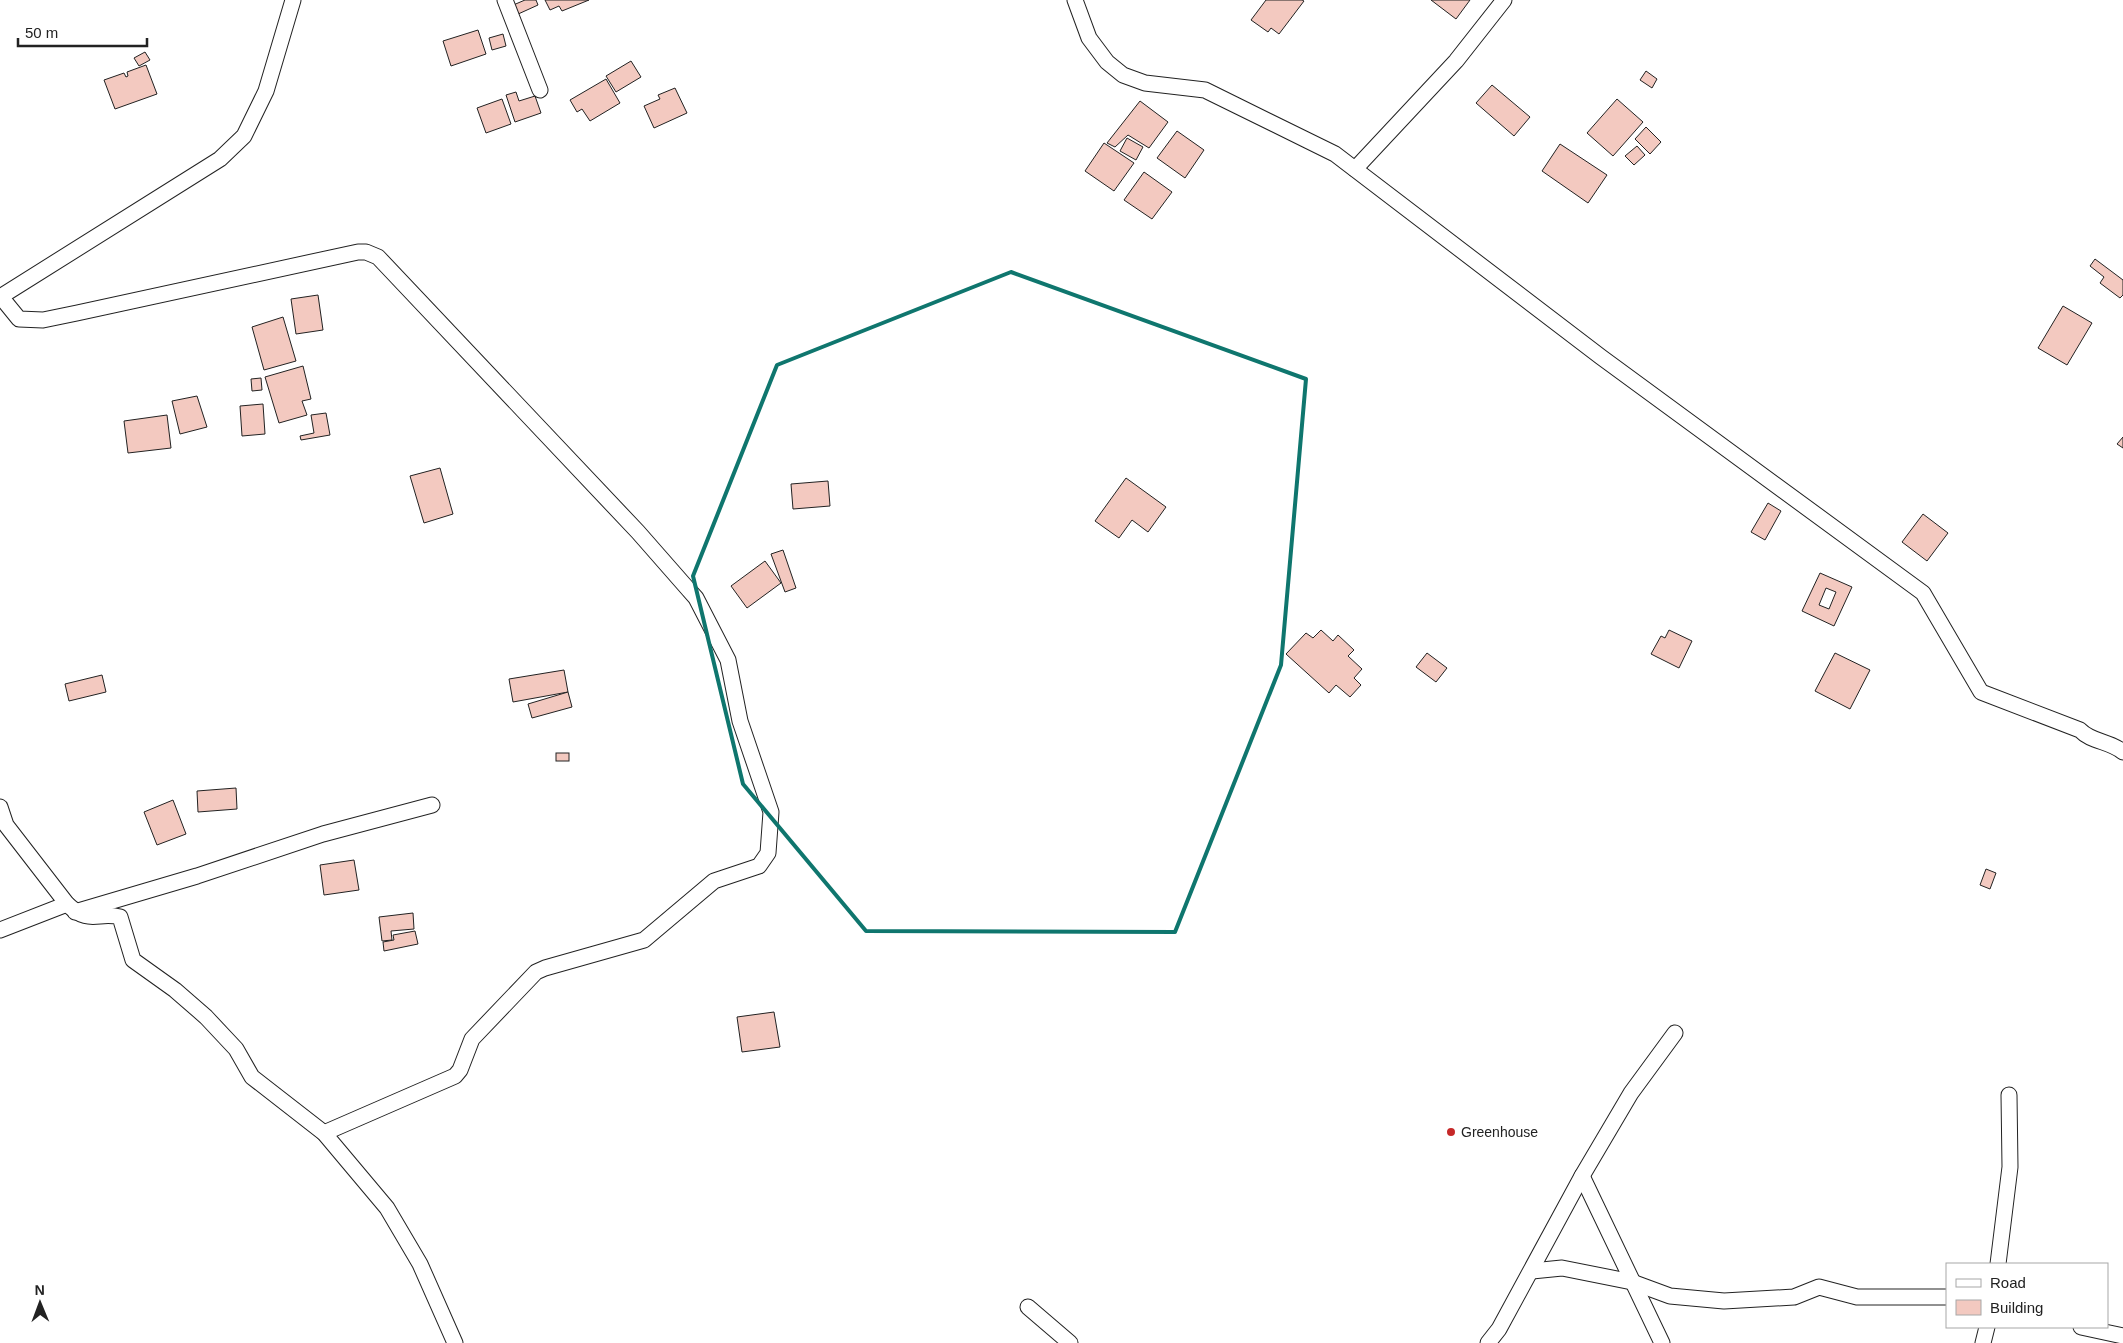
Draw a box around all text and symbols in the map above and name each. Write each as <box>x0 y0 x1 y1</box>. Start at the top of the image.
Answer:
scale bar <box>18 15 146 47</box>
text: 50 m <box>25 24 58 41</box>
place label: Greenhouse <box>1461 1124 1538 1140</box>
marker: Greenhouse <box>1445 1126 1457 1138</box>
legend <box>1946 1263 2108 1328</box>
text: Road <box>1990 1274 2026 1291</box>
north arrow <box>15 1278 65 1328</box>
text: N <box>35 1282 45 1298</box>
text: Building <box>1990 1299 2043 1316</box>

